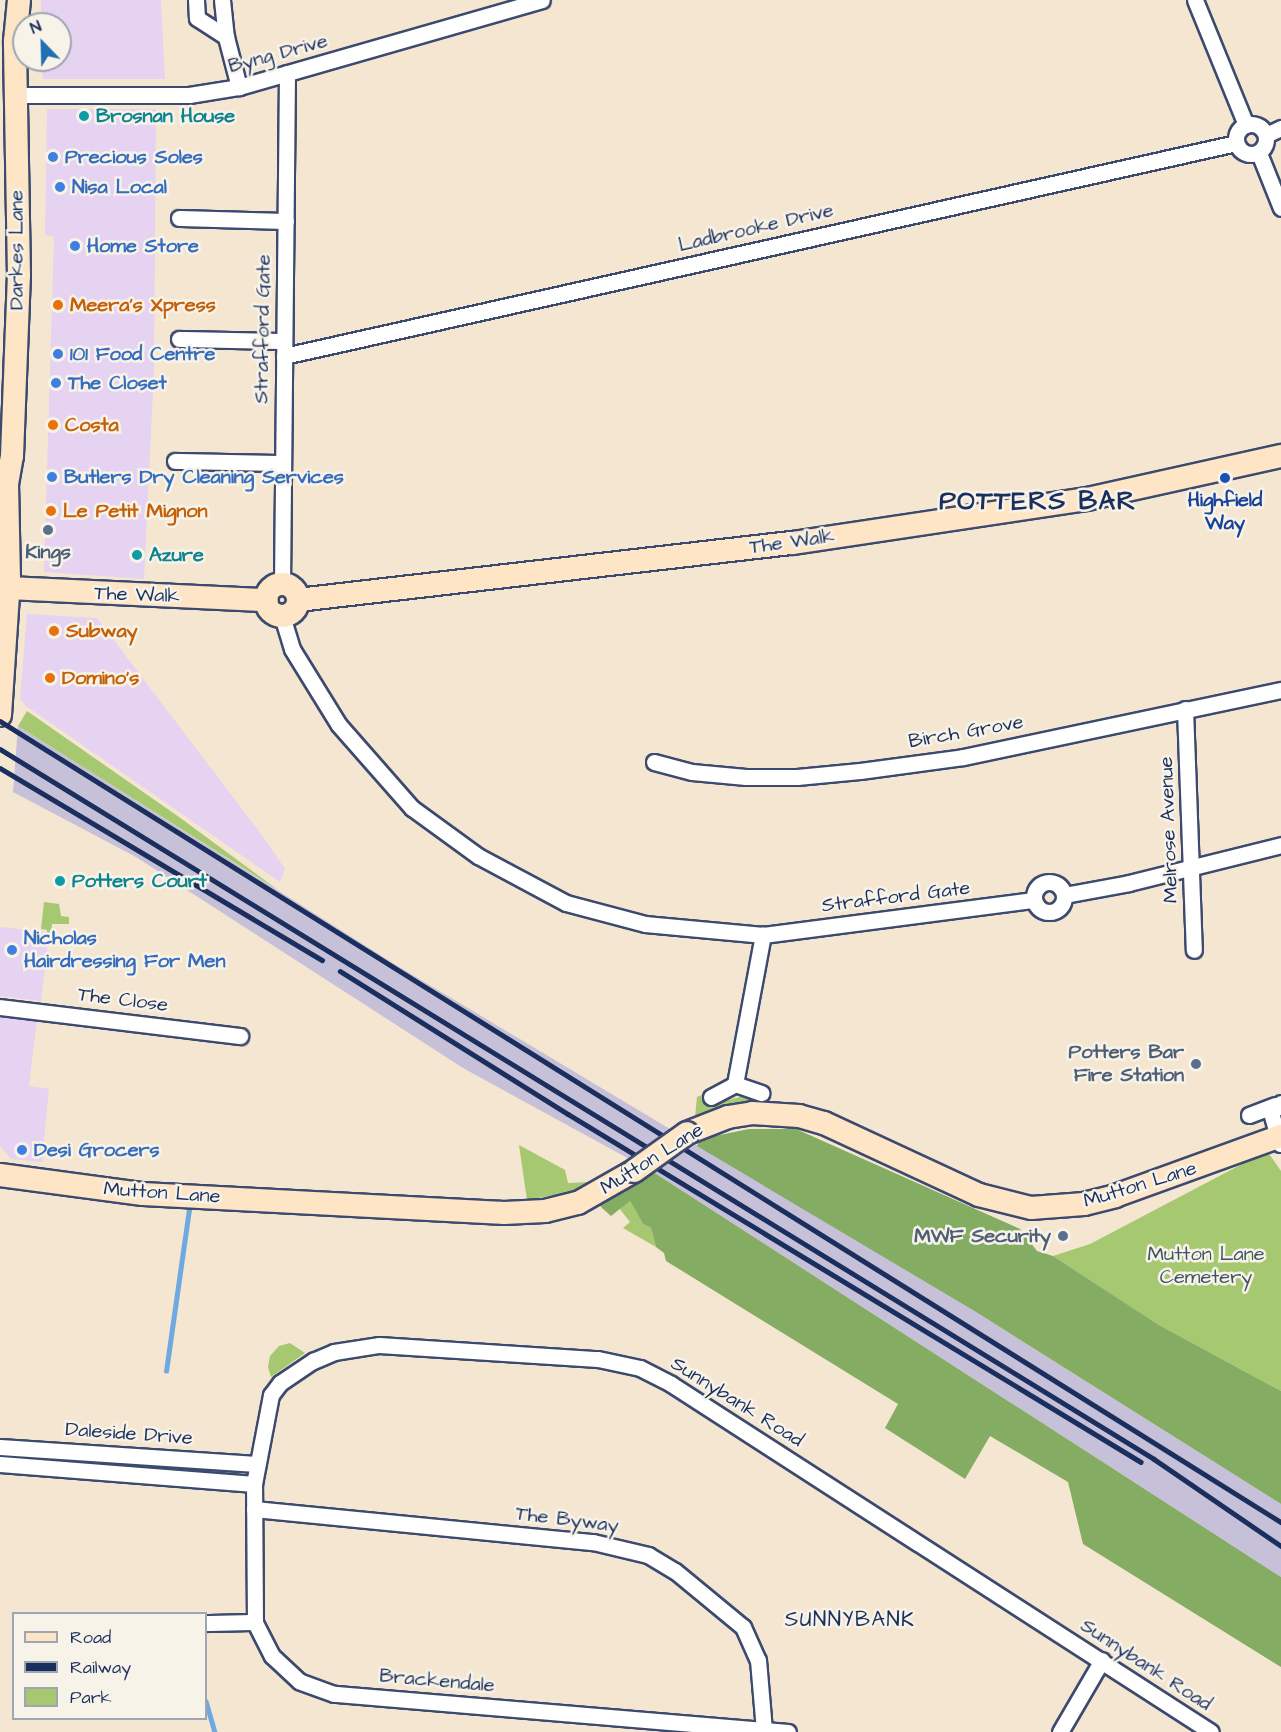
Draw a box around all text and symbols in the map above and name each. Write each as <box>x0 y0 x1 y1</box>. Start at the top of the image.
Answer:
north arrow <box>12 12 72 72</box>
text: N <box>27 15 45 39</box>
street label: Byng Drive <box>226 29 330 79</box>
place label: Brosnan House <box>96 104 235 128</box>
marker: Brosnan House <box>77 109 91 123</box>
place label: Precious Soles <box>65 145 203 169</box>
marker: Precious Soles <box>46 150 60 164</box>
place label: Nisa Local <box>72 175 167 199</box>
marker: Nisa Local <box>53 180 67 194</box>
street label: Darkes Lane <box>5 190 29 310</box>
street label: Ladbrooke Drive <box>676 198 836 258</box>
place label: Home Store <box>87 234 199 258</box>
marker: Home Store <box>68 239 82 253</box>
street label: Strafford Gate <box>250 254 276 404</box>
place label: Meera's Xpress <box>70 293 216 317</box>
marker: Meera's Xpress <box>51 298 65 312</box>
place label: 101 Food Centre <box>70 342 215 366</box>
marker: 101 Food Centre <box>51 347 65 361</box>
place label: The Closet <box>68 371 167 395</box>
marker: The Closet <box>49 376 63 390</box>
place label: Costa <box>65 413 119 437</box>
marker: Costa <box>46 418 60 432</box>
place label: Butlers Dry Cleaning Services <box>64 465 344 489</box>
marker: Butlers Dry Cleaning Services <box>45 470 59 484</box>
marker: Highfield Way <box>1218 471 1232 485</box>
district label: POTTERS BAR <box>939 486 1137 518</box>
place label: Highfield Way <box>1188 488 1262 535</box>
place label: Le Petit Mignon <box>63 499 208 523</box>
marker: Le Petit Mignon <box>44 504 58 518</box>
marker: Kings <box>41 523 55 537</box>
street label: The Walk <box>748 524 836 560</box>
place label: Kings <box>25 540 71 564</box>
place label: Azure <box>149 543 204 567</box>
marker: Azure <box>130 548 144 562</box>
street label: The Walk <box>94 582 180 608</box>
place label: Subway <box>66 619 138 643</box>
marker: Subway <box>47 624 61 638</box>
place label: Domino's <box>62 666 139 690</box>
marker: Domino's <box>43 671 57 685</box>
street label: Birch Grove <box>907 710 1025 754</box>
street label: Melrose Avenue <box>1154 756 1184 904</box>
place label: Potters Court <box>72 869 207 893</box>
marker: Potters Court <box>53 874 67 888</box>
street label: Strafford Gate <box>820 876 972 918</box>
place label: Nicholas Hairdressing For Men <box>24 927 225 974</box>
marker: Nicholas Hairdressing For Men <box>5 943 19 957</box>
street label: The Close <box>77 983 169 1017</box>
place label: Potters Bar Fire Station <box>1068 1040 1184 1087</box>
marker: Potters Bar Fire Station <box>1189 1057 1203 1071</box>
street label: Mutton Lane <box>596 1118 708 1200</box>
place label: Desi Grocers <box>34 1138 160 1162</box>
marker: Desi Grocers <box>15 1143 29 1157</box>
street label: Mutton Lane <box>1081 1156 1199 1214</box>
street label: Mutton Lane <box>103 1177 221 1209</box>
place label: MWF Security <box>914 1224 1051 1248</box>
marker: MWF Security <box>1056 1229 1070 1243</box>
park label: Mutton Lane Cemetery <box>1148 1242 1264 1289</box>
street label: Sunnybank Road <box>666 1352 808 1452</box>
street label: Daleside Drive <box>65 1418 193 1450</box>
street label: The Byway <box>514 1502 620 1538</box>
district label: SUNNYBANK <box>785 1607 915 1633</box>
legend <box>12 1612 207 1720</box>
street label: Sunnybank Road <box>1076 1614 1216 1716</box>
text: Road <box>70 1625 111 1650</box>
text: Railway <box>70 1655 131 1680</box>
street label: Brackendale <box>378 1664 496 1698</box>
text: Park <box>70 1685 112 1710</box>

